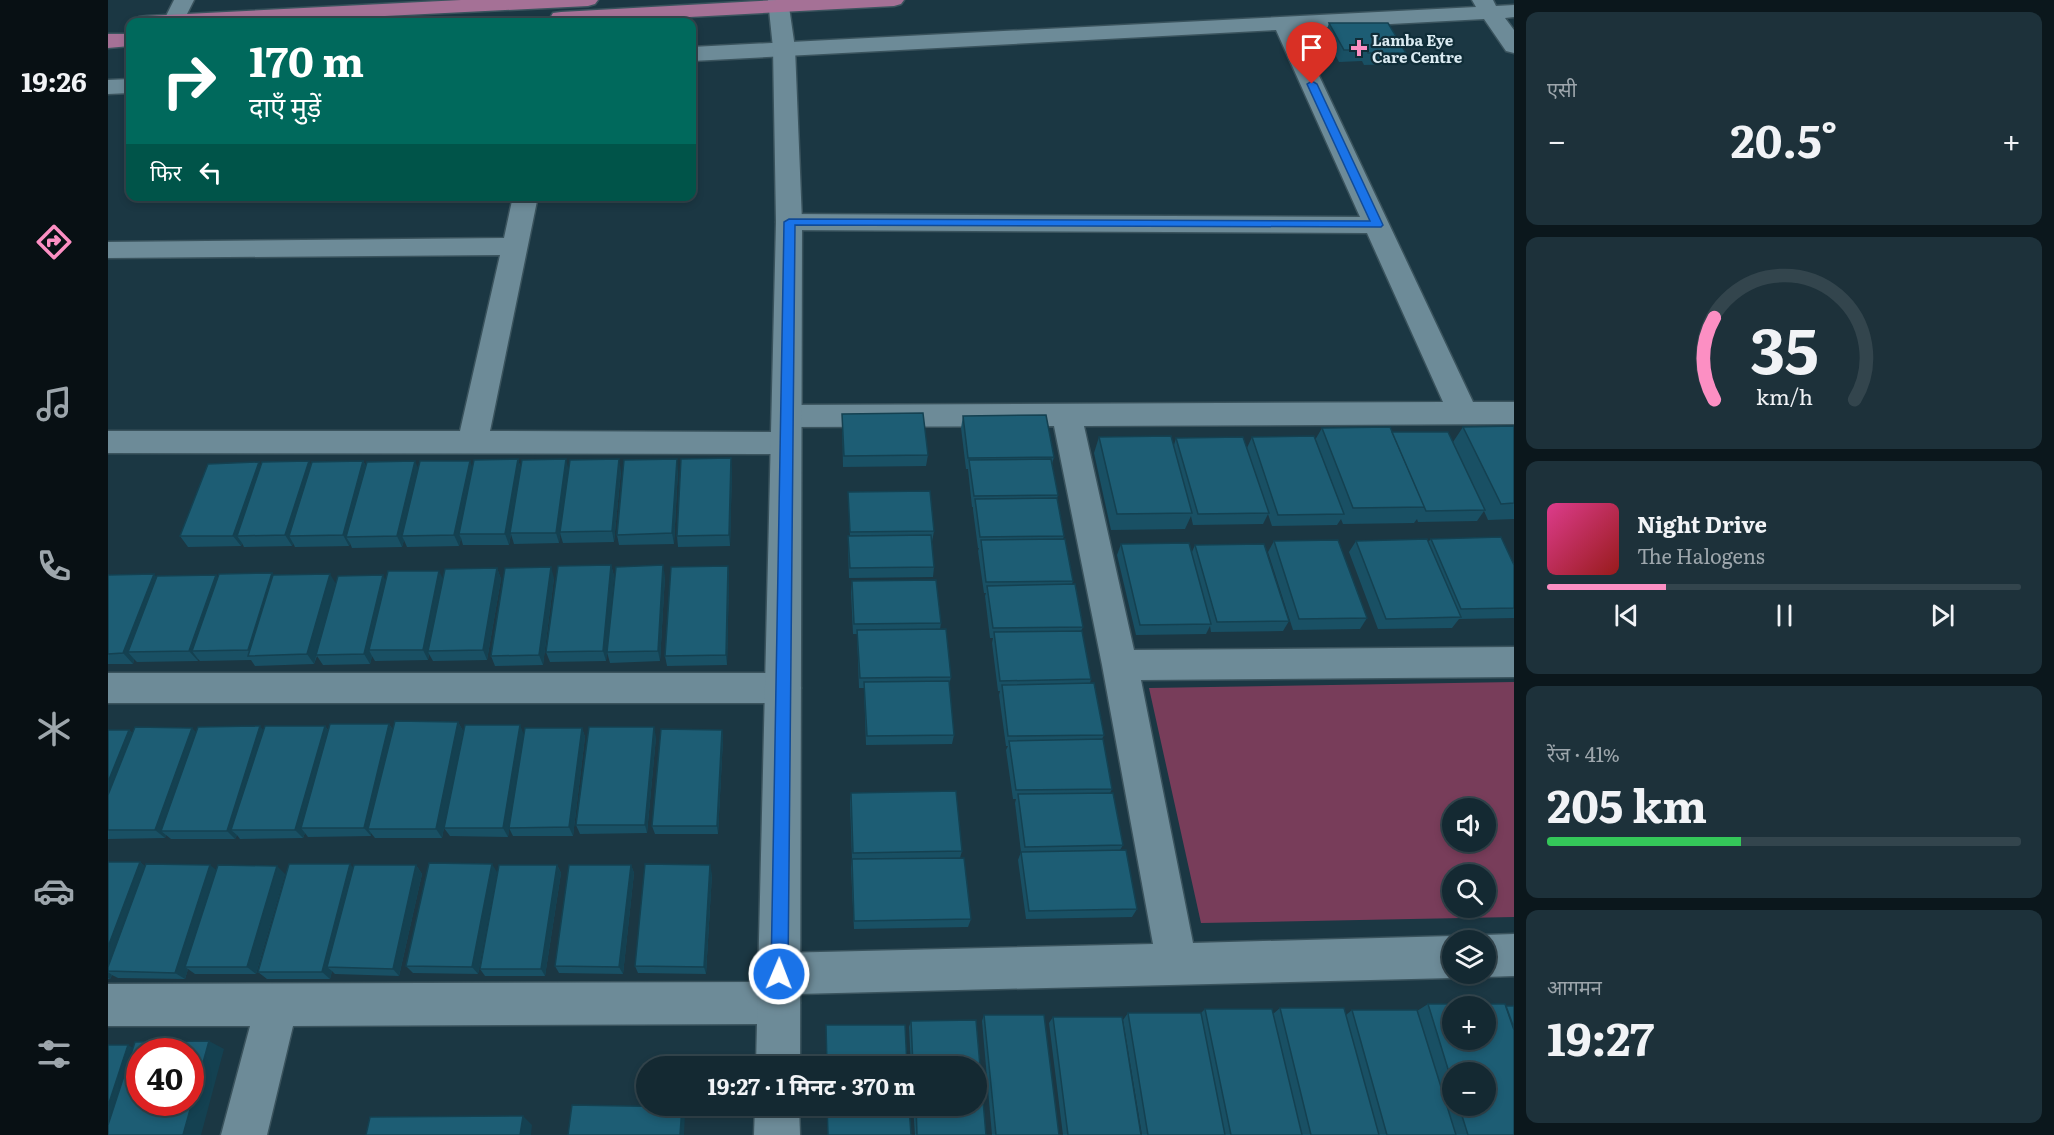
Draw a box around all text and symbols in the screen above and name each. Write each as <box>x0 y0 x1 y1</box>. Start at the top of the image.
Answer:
pin <box>1286 22 1337 84</box>
text: 170 m <box>249 28 364 90</box>
place label: Lamba Eye Care Centre <box>1372 28 1463 68</box>
icon: arrive <box>1295 31 1328 64</box>
marker: Lamba Eye Care Centre <box>1350 39 1368 57</box>
icon: right <box>150 42 228 120</box>
text: 19:26 <box>21 60 87 100</box>
text: एसी <box>1547 73 1577 103</box>
text: दाएँ मुड़ें <box>249 85 321 125</box>
text: 20.5° <box>1730 105 1838 172</box>
text: − <box>1547 114 1566 163</box>
text: + <box>2002 114 2021 163</box>
text: फिर <box>150 155 182 188</box>
icon: left <box>194 156 227 189</box>
icon: directions <box>33 221 75 263</box>
text: 35 <box>1750 301 1818 393</box>
text: km/h <box>1755 380 1813 412</box>
icon: music <box>33 383 75 425</box>
text: Night Drive <box>1637 507 1767 540</box>
text: The Halogens <box>1637 540 1765 570</box>
icon: phone <box>33 545 75 587</box>
icon: previous <box>1610 599 1643 632</box>
icon: pause <box>1768 599 1801 632</box>
icon: next <box>1926 599 1959 632</box>
icon: climate <box>33 708 75 750</box>
text: रेंज · 41% <box>1547 738 1620 768</box>
text: 205 km <box>1547 770 1707 837</box>
map controls <box>1442 798 1496 1116</box>
button: sound <box>1442 798 1496 852</box>
button: search <box>1442 864 1496 918</box>
icon: car <box>33 870 75 912</box>
button: layers <box>1442 930 1496 984</box>
position arrow <box>747 942 811 1006</box>
text: आगमन <box>1547 971 1602 1001</box>
button: + <box>1442 996 1496 1050</box>
text: 19:27 <box>1547 1003 1654 1070</box>
icon: filters <box>33 1033 75 1075</box>
speed limit sign: 40 <box>126 1038 204 1116</box>
button: − <box>1442 1062 1496 1116</box>
text: 19:27 · 1 मिनट · 370 m <box>708 1069 915 1102</box>

